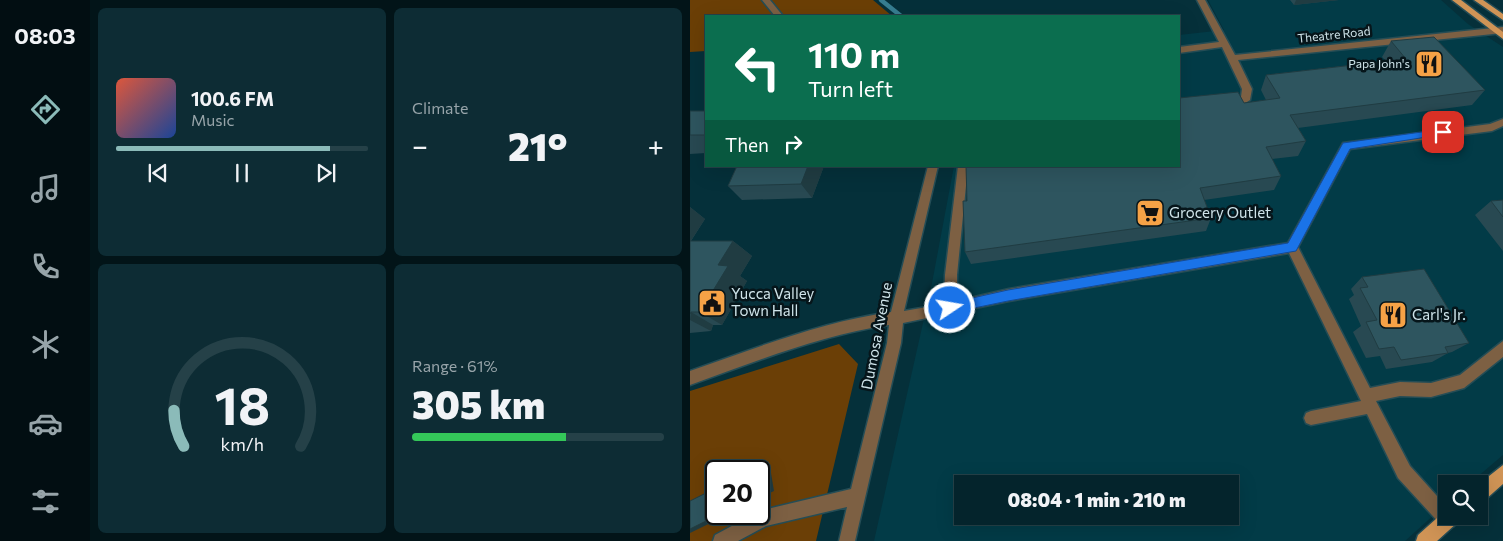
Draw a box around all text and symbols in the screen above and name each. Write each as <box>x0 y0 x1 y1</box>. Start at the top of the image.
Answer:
text: 08:03 <box>14 22 76 49</box>
street label: Theatre Road <box>1297 23 1371 45</box>
text: 110 m <box>808 32 900 75</box>
icon: left <box>725 35 790 100</box>
restaurant icon: Papa John's <box>1414 49 1444 79</box>
place label: Papa John's <box>1348 56 1410 71</box>
text: Turn left <box>808 75 893 102</box>
text: 100.6 FM <box>191 87 274 110</box>
icon: directions <box>28 92 63 127</box>
text: Climate <box>412 98 468 117</box>
text: Music <box>191 110 235 129</box>
pin <box>1422 111 1464 153</box>
icon: arrive <box>1429 118 1457 146</box>
text: 21° <box>508 122 568 169</box>
text: − <box>412 128 428 162</box>
text: + <box>648 128 664 162</box>
icon: right <box>779 130 807 158</box>
text: Then <box>725 133 769 156</box>
icon: previous <box>144 159 172 187</box>
icon: pause <box>228 159 256 187</box>
icon: next <box>312 159 340 187</box>
icon: music <box>28 171 63 206</box>
supermarket icon: Grocery Outlet <box>1135 198 1165 228</box>
place label: Grocery Outlet <box>1169 203 1271 221</box>
icon: phone <box>28 249 63 284</box>
street label: Dumosa Avenue <box>857 281 895 391</box>
position arrow <box>923 281 975 333</box>
place label: Yucca Valley Town Hall <box>731 284 814 319</box>
public building icon: Yucca Valley Town Hall <box>697 288 727 318</box>
restaurant icon: Carl's Jr. <box>1378 300 1408 330</box>
place label: Carl's Jr. <box>1412 305 1466 323</box>
icon: climate <box>28 327 63 362</box>
text: Range · 61% <box>412 356 498 375</box>
text: 18 <box>214 372 270 436</box>
text: 305 km <box>412 380 545 427</box>
icon: car <box>28 406 63 441</box>
text: km/h <box>220 433 264 455</box>
speed limit sign: 20 <box>705 460 770 525</box>
map controls <box>1438 475 1488 525</box>
button: search <box>1438 475 1488 525</box>
icon: filters <box>28 484 63 519</box>
text: 08:04 · 1 min · 210 m <box>1007 488 1186 511</box>

